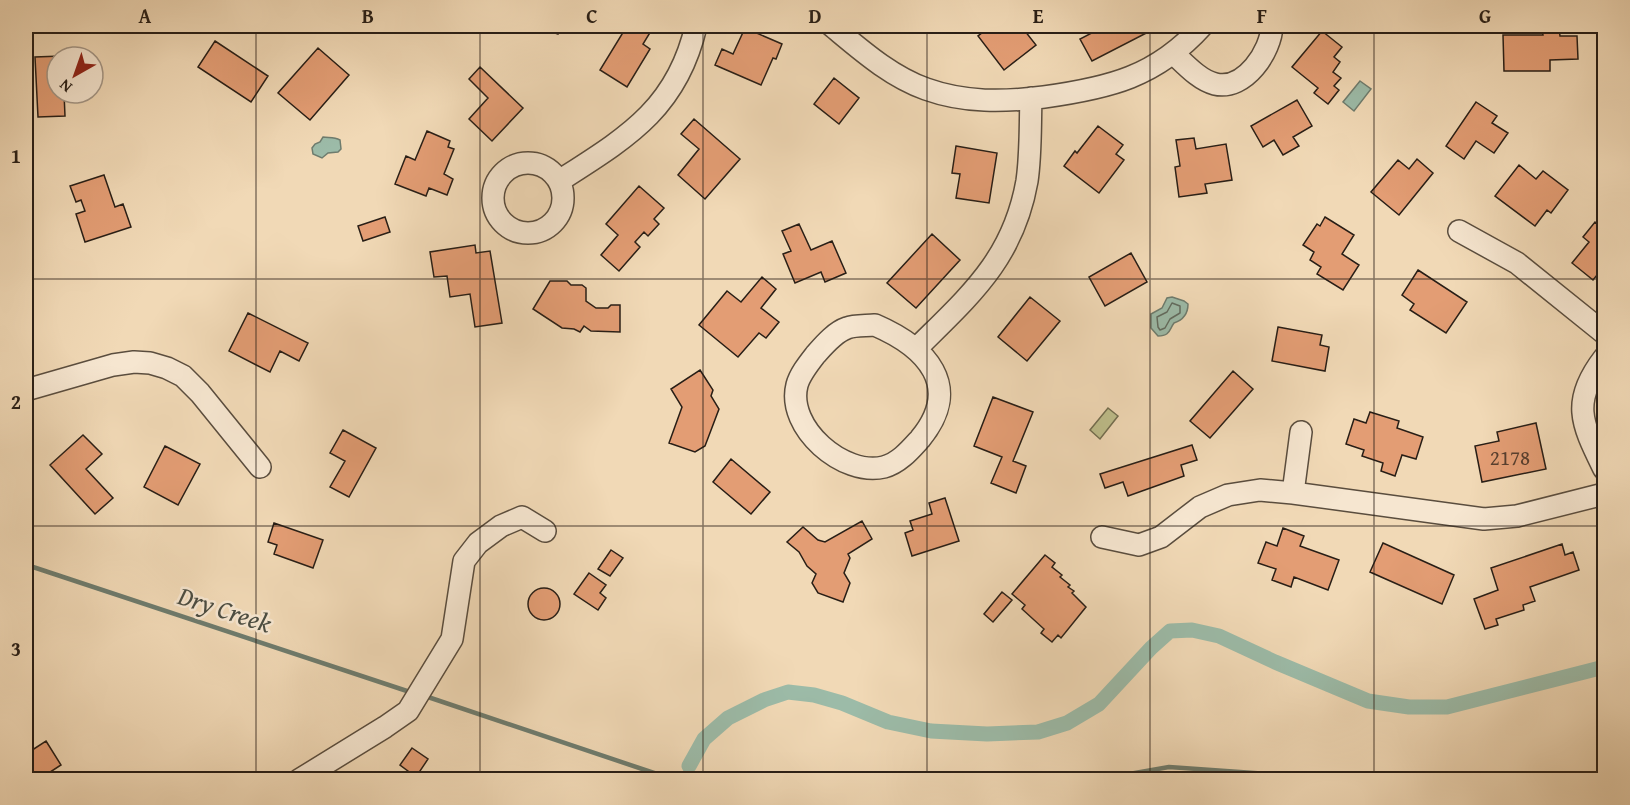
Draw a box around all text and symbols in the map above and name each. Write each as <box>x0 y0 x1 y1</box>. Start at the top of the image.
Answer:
text: A <box>139 1 152 30</box>
text: B <box>362 1 374 30</box>
text: C <box>586 1 598 30</box>
text: D <box>808 1 822 30</box>
text: E <box>1033 1 1044 30</box>
text: F <box>1257 1 1267 30</box>
text: G <box>1479 1 1491 30</box>
north arrow <box>45 45 105 105</box>
text: N <box>53 74 77 99</box>
text: 1 <box>11 141 21 170</box>
text: 2 <box>11 387 21 416</box>
house number: 2178 <box>1490 442 1530 473</box>
water label: Dry Creek <box>172 575 277 642</box>
text: 3 <box>11 634 21 663</box>

